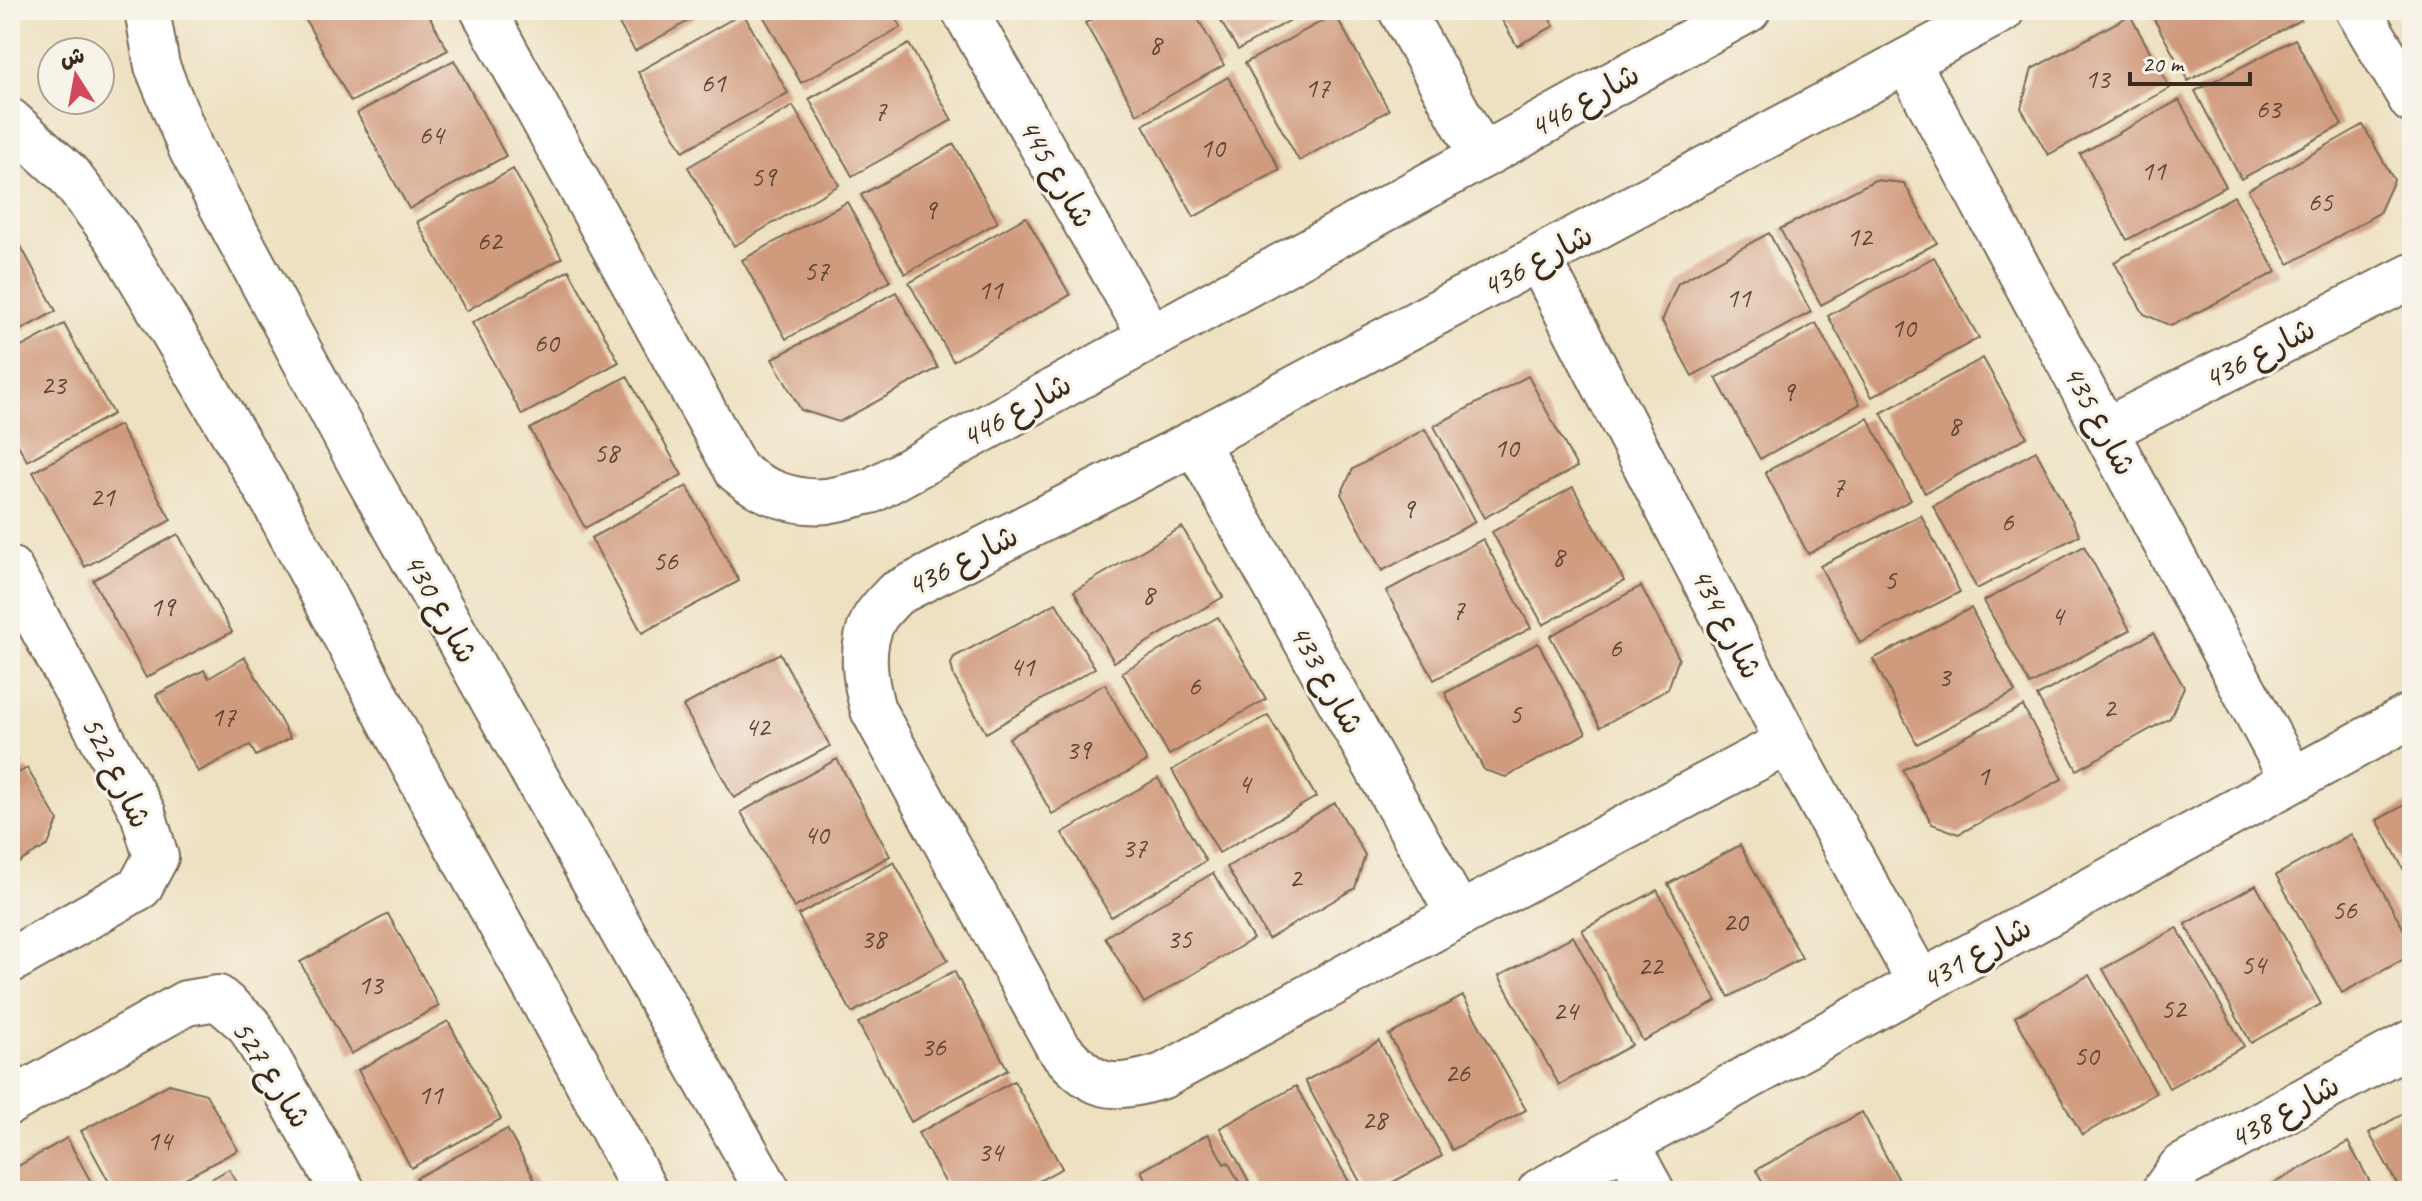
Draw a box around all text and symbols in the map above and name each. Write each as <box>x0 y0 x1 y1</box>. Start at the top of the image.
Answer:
house number: 8 <box>1149 27 1164 62</box>
north arrow <box>36 36 116 116</box>
scale bar <box>2130 36 2250 86</box>
text: ش <box>58 41 87 73</box>
text: 20 m <box>2142 49 2185 79</box>
street label: شارع 446 <box>1522 53 1648 149</box>
house number: 13 <box>2084 61 2112 96</box>
house number: 61 <box>700 65 727 100</box>
house number: 17 <box>1304 70 1331 105</box>
house number: 63 <box>2255 91 2283 126</box>
house number: 7 <box>874 93 888 128</box>
street label: شارع 445 <box>1007 111 1104 237</box>
house number: 64 <box>418 117 446 152</box>
house number: 10 <box>1199 130 1227 165</box>
house number: 11 <box>2140 153 2167 188</box>
house number: 59 <box>750 159 778 194</box>
house number: 65 <box>2307 184 2334 219</box>
house number: 9 <box>924 192 939 227</box>
street label: شارع 436 <box>1475 214 1601 309</box>
house number: 12 <box>1846 219 1874 254</box>
house number: 62 <box>476 223 504 258</box>
house number: 57 <box>803 253 830 288</box>
house number: 11 <box>977 272 1004 307</box>
house number: 11 <box>1725 280 1752 315</box>
street label: شارع 436 <box>2196 308 2323 401</box>
house number: 10 <box>1890 310 1918 345</box>
house number: 60 <box>533 325 561 360</box>
street label: شارع 435 <box>2051 358 2146 484</box>
street label: شارع 446 <box>954 363 1080 459</box>
house number: 23 <box>40 367 68 402</box>
house number: 9 <box>1782 374 1797 409</box>
house number: 8 <box>1948 408 1963 443</box>
house number: 10 <box>1493 430 1521 465</box>
house number: 58 <box>593 435 621 470</box>
house number: 7 <box>1832 469 1846 504</box>
house number: 21 <box>89 479 116 514</box>
house number: 9 <box>1402 491 1417 526</box>
house number: 6 <box>2001 504 2015 539</box>
street label: شارع 436 <box>899 515 1026 608</box>
house number: 8 <box>1552 539 1567 574</box>
house number: 56 <box>652 543 679 578</box>
street label: شارع 430 <box>392 546 488 672</box>
street label: شارع 434 <box>1679 560 1772 687</box>
house number: 5 <box>1884 562 1898 597</box>
house number: 8 <box>1142 577 1157 612</box>
house number: 19 <box>149 589 177 624</box>
house number: 7 <box>1452 592 1466 627</box>
house number: 4 <box>2051 598 2066 633</box>
street label: شارع 433 <box>1278 617 1374 743</box>
house number: 6 <box>1609 630 1623 665</box>
house number: 41 <box>1009 649 1036 684</box>
house number: 3 <box>1938 659 1953 694</box>
house number: 6 <box>1188 668 1202 703</box>
house number: 2 <box>2103 690 2118 725</box>
house number: 5 <box>1509 696 1523 731</box>
house number: 17 <box>210 699 237 734</box>
street label: شارع 522 <box>70 709 161 836</box>
house number: 42 <box>744 709 772 744</box>
house number: 39 <box>1065 732 1093 767</box>
house number: 1 <box>1977 758 1991 793</box>
house number: 4 <box>1238 766 1253 801</box>
house number: 40 <box>803 817 831 852</box>
house number: 37 <box>1121 830 1148 865</box>
house number: 2 <box>1289 860 1304 895</box>
house number: 56 <box>2331 892 2358 927</box>
house number: 20 <box>1722 904 1750 939</box>
street label: شارع 431 <box>1914 906 2040 1002</box>
house number: 38 <box>860 921 888 956</box>
house number: 35 <box>1166 921 1193 956</box>
house number: 54 <box>2240 947 2268 982</box>
house number: 22 <box>1637 948 1665 983</box>
house number: 13 <box>357 967 385 1002</box>
house number: 52 <box>2160 991 2188 1026</box>
house number: 24 <box>1552 993 1580 1028</box>
street label: شارع 527 <box>221 1012 321 1137</box>
house number: 36 <box>920 1029 947 1064</box>
house number: 50 <box>2073 1038 2101 1073</box>
house number: 26 <box>1444 1055 1471 1090</box>
street label: شارع 438 <box>2222 1064 2348 1160</box>
house number: 11 <box>417 1077 444 1112</box>
house number: 28 <box>1361 1102 1389 1137</box>
house number: 14 <box>146 1123 174 1158</box>
house number: 34 <box>977 1134 1005 1169</box>

